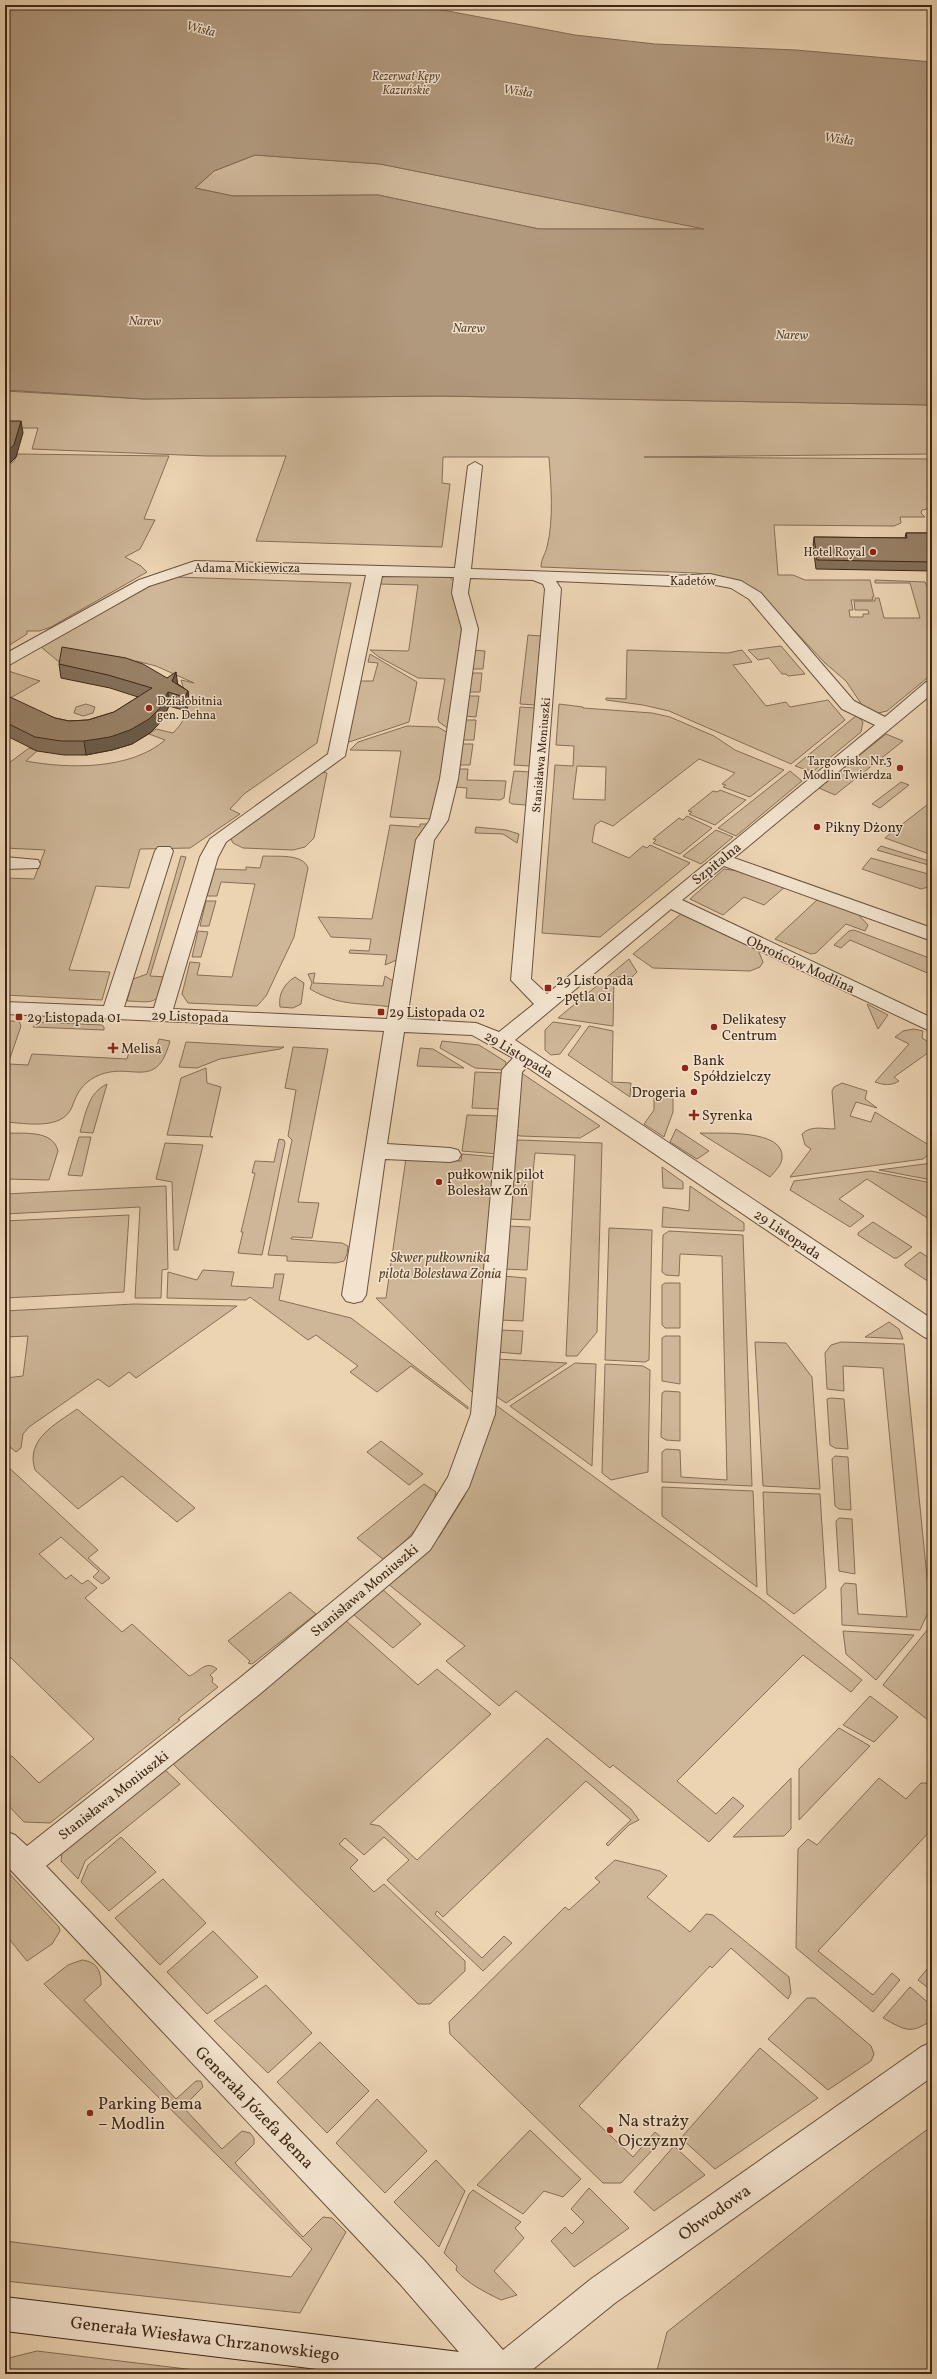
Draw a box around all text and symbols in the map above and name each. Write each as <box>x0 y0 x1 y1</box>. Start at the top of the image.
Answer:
water label: Wisła <box>184 18 217 42</box>
park label: Rezerwat Kępy Kazuńskie <box>372 69 441 99</box>
water label: Wisła <box>502 81 534 103</box>
water label: Wisła <box>823 129 855 151</box>
water label: Narew <box>128 313 162 331</box>
water label: Narew <box>452 320 486 338</box>
water label: Narew <box>775 327 809 345</box>
place label: Hotel Royal <box>804 545 865 561</box>
marker: Hotel Royal <box>868 547 878 557</box>
street label: Adama Mickiewicza <box>194 561 300 577</box>
street label: Kadetów <box>670 574 717 590</box>
place label: Działobitnia gen. Dehna <box>157 694 222 724</box>
street label: Stanisława Moniuszki <box>529 696 555 813</box>
marker: Działobitnia gen. Dehna <box>144 703 154 713</box>
place label: Targowisko Nr.3 Modlin Twierdza <box>803 754 892 784</box>
marker: Targowisko Nr.3 Modlin Twierdza <box>895 763 905 773</box>
place label: Pikny Dżony <box>825 819 903 838</box>
marker: Pikny Dżony <box>812 822 822 832</box>
street label: Szpitalna <box>688 838 746 890</box>
street label: Obrońców Modlina <box>743 932 858 999</box>
place label: 29 Listopada - pętla 01 <box>556 972 634 1007</box>
marker: 29 Listopada - pętla 01 <box>543 983 553 993</box>
place label: 29 Listopada 02 <box>389 1004 485 1023</box>
street label: 29 Listopada <box>151 1007 229 1028</box>
marker: 29 Listopada 02 <box>376 1007 386 1017</box>
place label: 29 Listopada 01 <box>27 1009 121 1028</box>
place label: Delikatesy Centrum <box>722 1011 787 1046</box>
marker: 29 Listopada 01 <box>14 1012 24 1022</box>
marker: Delikatesy Centrum <box>709 1022 719 1032</box>
street label: 29 Listopada <box>480 1027 556 1083</box>
place label: Melisa <box>121 1040 162 1059</box>
marker: Melisa <box>108 1043 118 1053</box>
place label: Bank Spółdzielczy <box>693 1052 771 1087</box>
marker: Bank Spółdzielczy <box>680 1063 690 1073</box>
place label: Drogeria <box>632 1084 686 1103</box>
marker: Drogeria <box>689 1087 699 1097</box>
place label: Syrenka <box>702 1107 753 1126</box>
marker: Syrenka <box>689 1110 699 1120</box>
place label: pułkownik pilot Bolesław Zoń <box>447 1166 545 1201</box>
marker: pułkownik pilot Bolesław Zoń <box>434 1177 444 1187</box>
street label: 29 Listopada <box>750 1206 825 1265</box>
park label: Skwer pułkownika pilota Bolesława Zonia <box>379 1249 502 1284</box>
street label: Stanisława Moniuszki <box>307 1540 423 1642</box>
street label: Stanisława Moniuszki <box>55 1747 173 1845</box>
street label: Generała Józefa Bema <box>189 2042 319 2174</box>
place label: Parking Bema – Modlin <box>98 2093 202 2136</box>
marker: Parking Bema – Modlin <box>85 2108 95 2118</box>
place label: Na straży Ojczyzny <box>618 2110 689 2153</box>
marker: Na straży Ojczyzny <box>605 2125 615 2135</box>
street label: Obwodowa <box>674 2180 756 2247</box>
street label: Generała Wiesława Chrzanowskiego <box>69 2312 341 2367</box>

